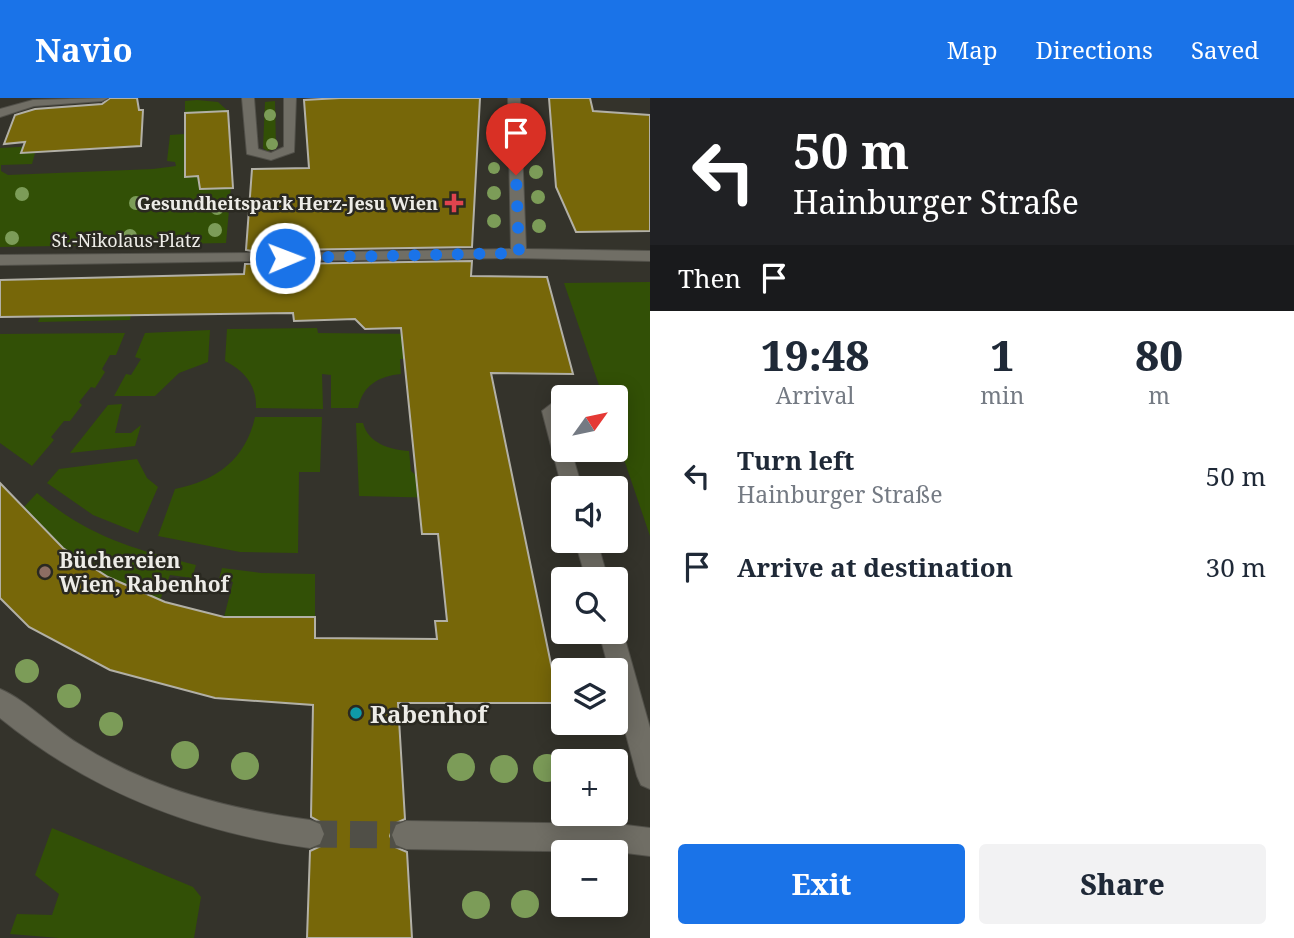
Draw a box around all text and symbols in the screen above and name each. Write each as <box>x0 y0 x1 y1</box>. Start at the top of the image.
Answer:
text: Navio <box>35 27 133 72</box>
text: Map <box>947 33 998 66</box>
text: Directions <box>1036 33 1153 66</box>
text: Saved <box>1191 33 1259 66</box>
pin <box>486 103 546 175</box>
icon: arrive <box>497 114 535 152</box>
text: 50 m <box>793 117 909 183</box>
icon: left <box>678 126 769 217</box>
text: Hainburger Straße <box>793 180 1079 223</box>
place label: Gesundheitspark Herz-Jesu Wien <box>137 191 438 215</box>
marker: Gesundheitspark Herz-Jesu Wien <box>444 193 464 213</box>
position arrow <box>248 221 322 295</box>
street label: St.-Nikolaus-Platz <box>51 228 201 252</box>
icon: arrive <box>755 259 793 297</box>
text: Then <box>678 260 741 296</box>
text: 19:48 <box>761 326 869 383</box>
text: 1 <box>990 326 1014 383</box>
text: 80 <box>1135 326 1183 383</box>
text: Arrival <box>776 379 855 411</box>
text: min <box>980 379 1024 411</box>
text: m <box>1148 379 1170 411</box>
north arrow <box>551 385 628 462</box>
map controls <box>551 385 628 917</box>
text: Turn left <box>737 442 854 478</box>
icon: left <box>678 457 716 495</box>
text: 50 m <box>1206 458 1266 494</box>
button: sound <box>551 476 628 553</box>
text: Hainburger Straße <box>737 478 943 510</box>
place label: Büchereien Wien, Rabenhof <box>59 546 232 598</box>
icon: arrive <box>678 548 716 586</box>
text: Arrive at destination <box>737 549 1013 585</box>
text: 30 m <box>1206 549 1266 585</box>
marker: Büchereien Wien, Rabenhof <box>37 564 53 580</box>
button: search <box>551 567 628 644</box>
button: layers <box>551 658 628 735</box>
place label: Rabenhof <box>370 697 490 730</box>
marker: Rabenhof <box>348 705 364 721</box>
button: + <box>551 749 628 826</box>
button: − <box>551 840 628 917</box>
button: Exit <box>678 844 965 924</box>
button: Share <box>979 844 1266 924</box>

